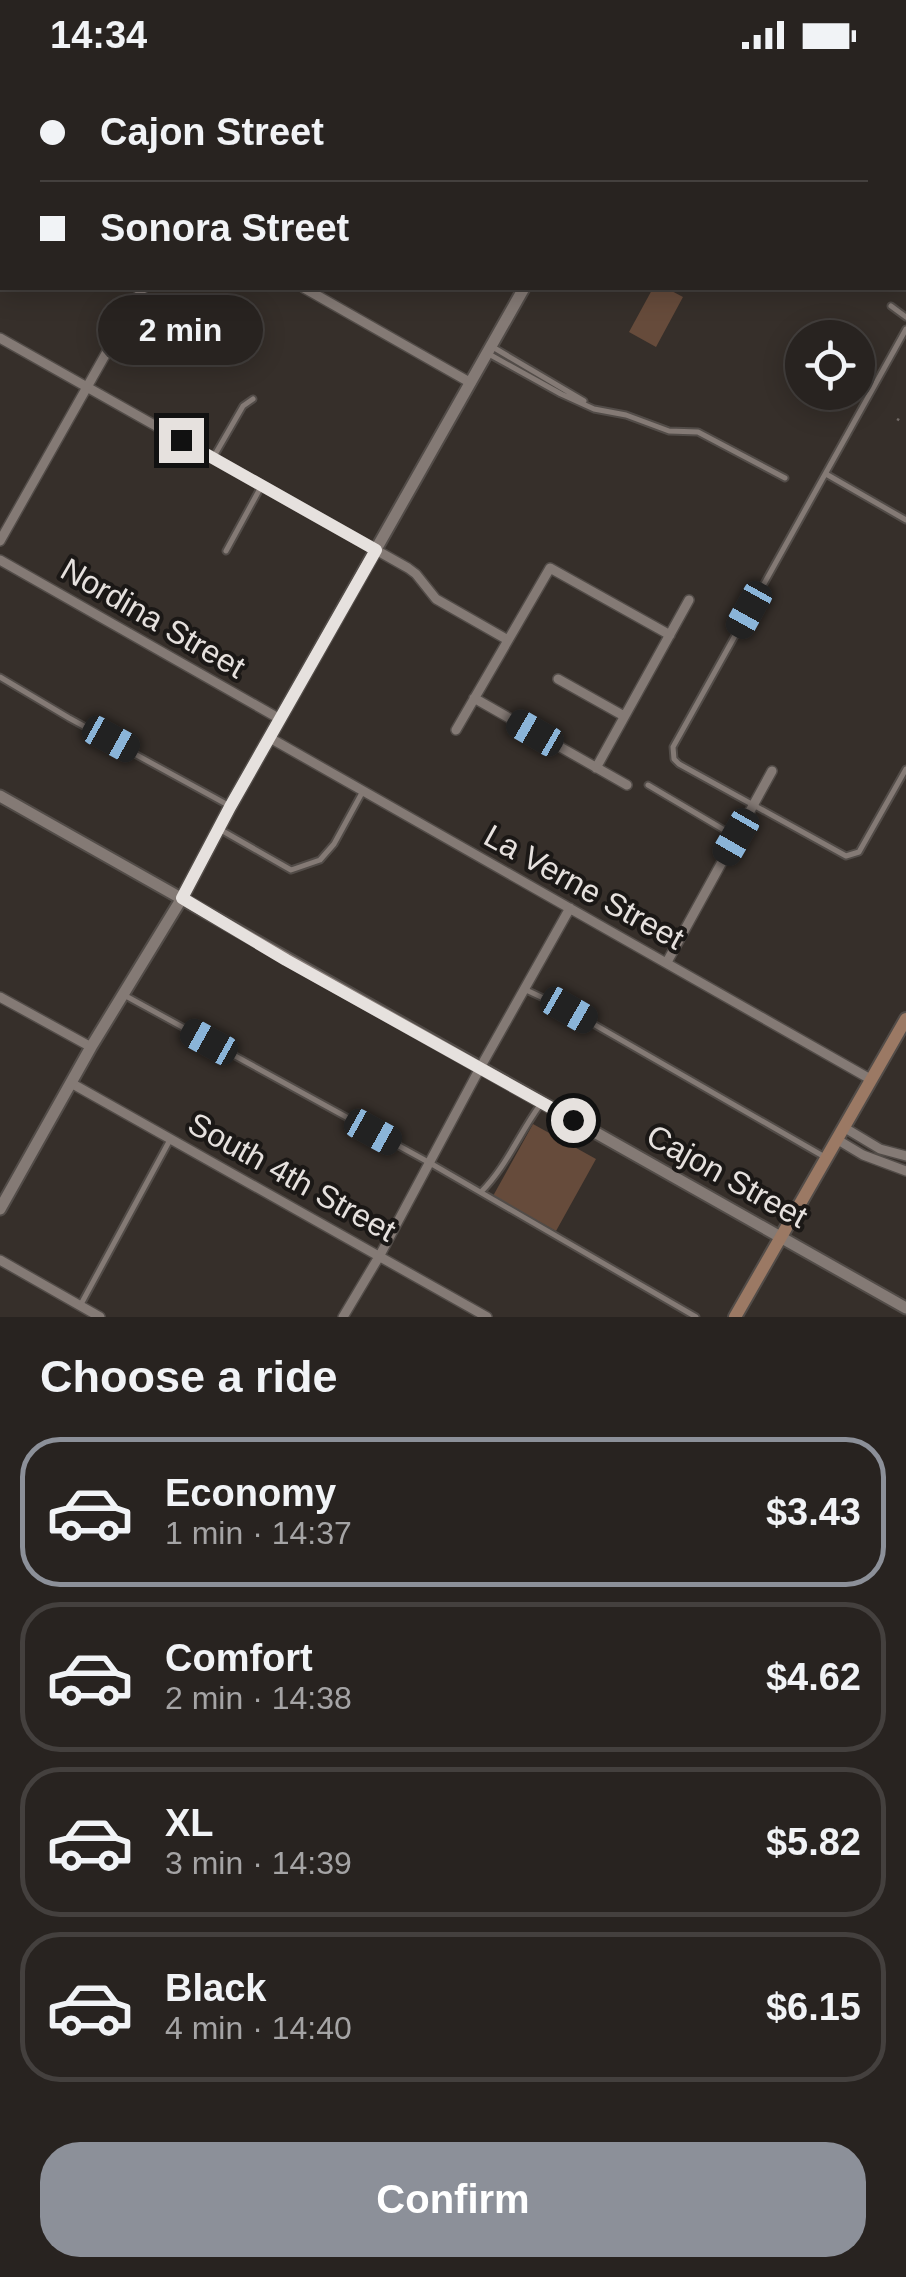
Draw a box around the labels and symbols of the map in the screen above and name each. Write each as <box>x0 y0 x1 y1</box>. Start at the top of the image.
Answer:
callout: 2 min <box>99 295 264 365</box>
route end <box>159 418 204 463</box>
street label: Nordina Street <box>55 551 251 685</box>
car <box>721 576 777 644</box>
car <box>502 705 568 761</box>
car <box>77 711 145 767</box>
car <box>708 804 764 870</box>
street label: La Verne Street <box>478 817 690 957</box>
car <box>536 982 602 1038</box>
car <box>175 1014 243 1070</box>
route start <box>551 1098 596 1143</box>
car <box>339 1104 407 1160</box>
street label: South 4th Street <box>182 1105 402 1249</box>
street label: Cajon Street <box>640 1117 814 1235</box>

